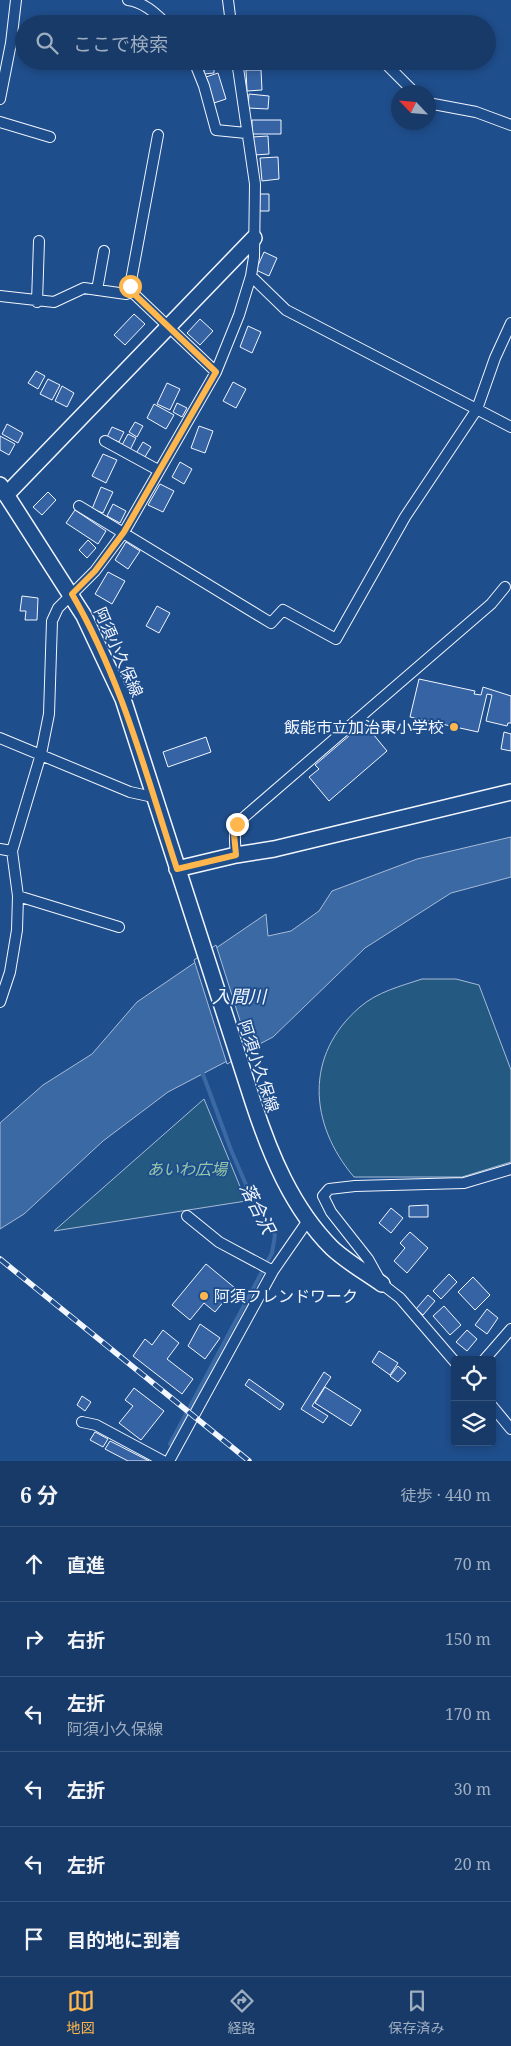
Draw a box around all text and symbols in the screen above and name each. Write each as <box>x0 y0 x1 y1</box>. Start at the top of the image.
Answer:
search box <box>15 15 496 70</box>
icon: search <box>33 29 61 57</box>
text: ここで検索 <box>73 31 168 57</box>
north arrow <box>391 85 436 130</box>
route start <box>119 275 142 298</box>
street label: 阿須小久保線 <box>89 604 149 700</box>
place label: 飯能市立加治東小学校 <box>284 716 444 738</box>
marker: 飯能市立加治東小学校 <box>448 721 460 733</box>
route end <box>226 813 249 836</box>
water label: 入間川 <box>212 984 268 1008</box>
street label: 阿須小久保線 <box>234 1017 284 1115</box>
park label: あいわ広場 <box>147 1158 229 1180</box>
water label: 落合沢 <box>235 1178 282 1239</box>
place label: 阿須フレンドワーク <box>214 1285 358 1307</box>
marker: 阿須フレンドワーク <box>198 1290 210 1302</box>
map controls <box>451 1356 496 1446</box>
button: locate <box>451 1356 496 1401</box>
button: layers <box>451 1401 496 1446</box>
text: 6 分 <box>20 1481 58 1509</box>
text: 徒歩 · 440 m <box>401 1484 491 1506</box>
icon: ahead <box>20 1550 48 1578</box>
text: 直進 <box>67 1552 105 1578</box>
text: 70 m <box>454 1553 491 1575</box>
icon: right <box>20 1625 48 1653</box>
text: 右折 <box>67 1627 105 1653</box>
text: 150 m <box>445 1628 491 1650</box>
text: 左折 <box>67 1690 105 1716</box>
icon: left <box>20 1700 48 1728</box>
text: 170 m <box>445 1703 491 1725</box>
text: 阿須小久保線 <box>67 1718 163 1740</box>
icon: left <box>20 1775 48 1803</box>
text: 左折 <box>67 1777 105 1803</box>
text: 30 m <box>454 1778 491 1800</box>
icon: left <box>20 1850 48 1878</box>
text: 左折 <box>67 1852 105 1878</box>
text: 20 m <box>454 1853 491 1875</box>
icon: arrive <box>20 1925 48 1953</box>
text: 目的地に到着 <box>67 1927 181 1953</box>
tab: 地図 <box>67 1987 95 2037</box>
tab: 経路 <box>228 1987 256 2037</box>
tab: 保存済み <box>389 1987 445 2037</box>

